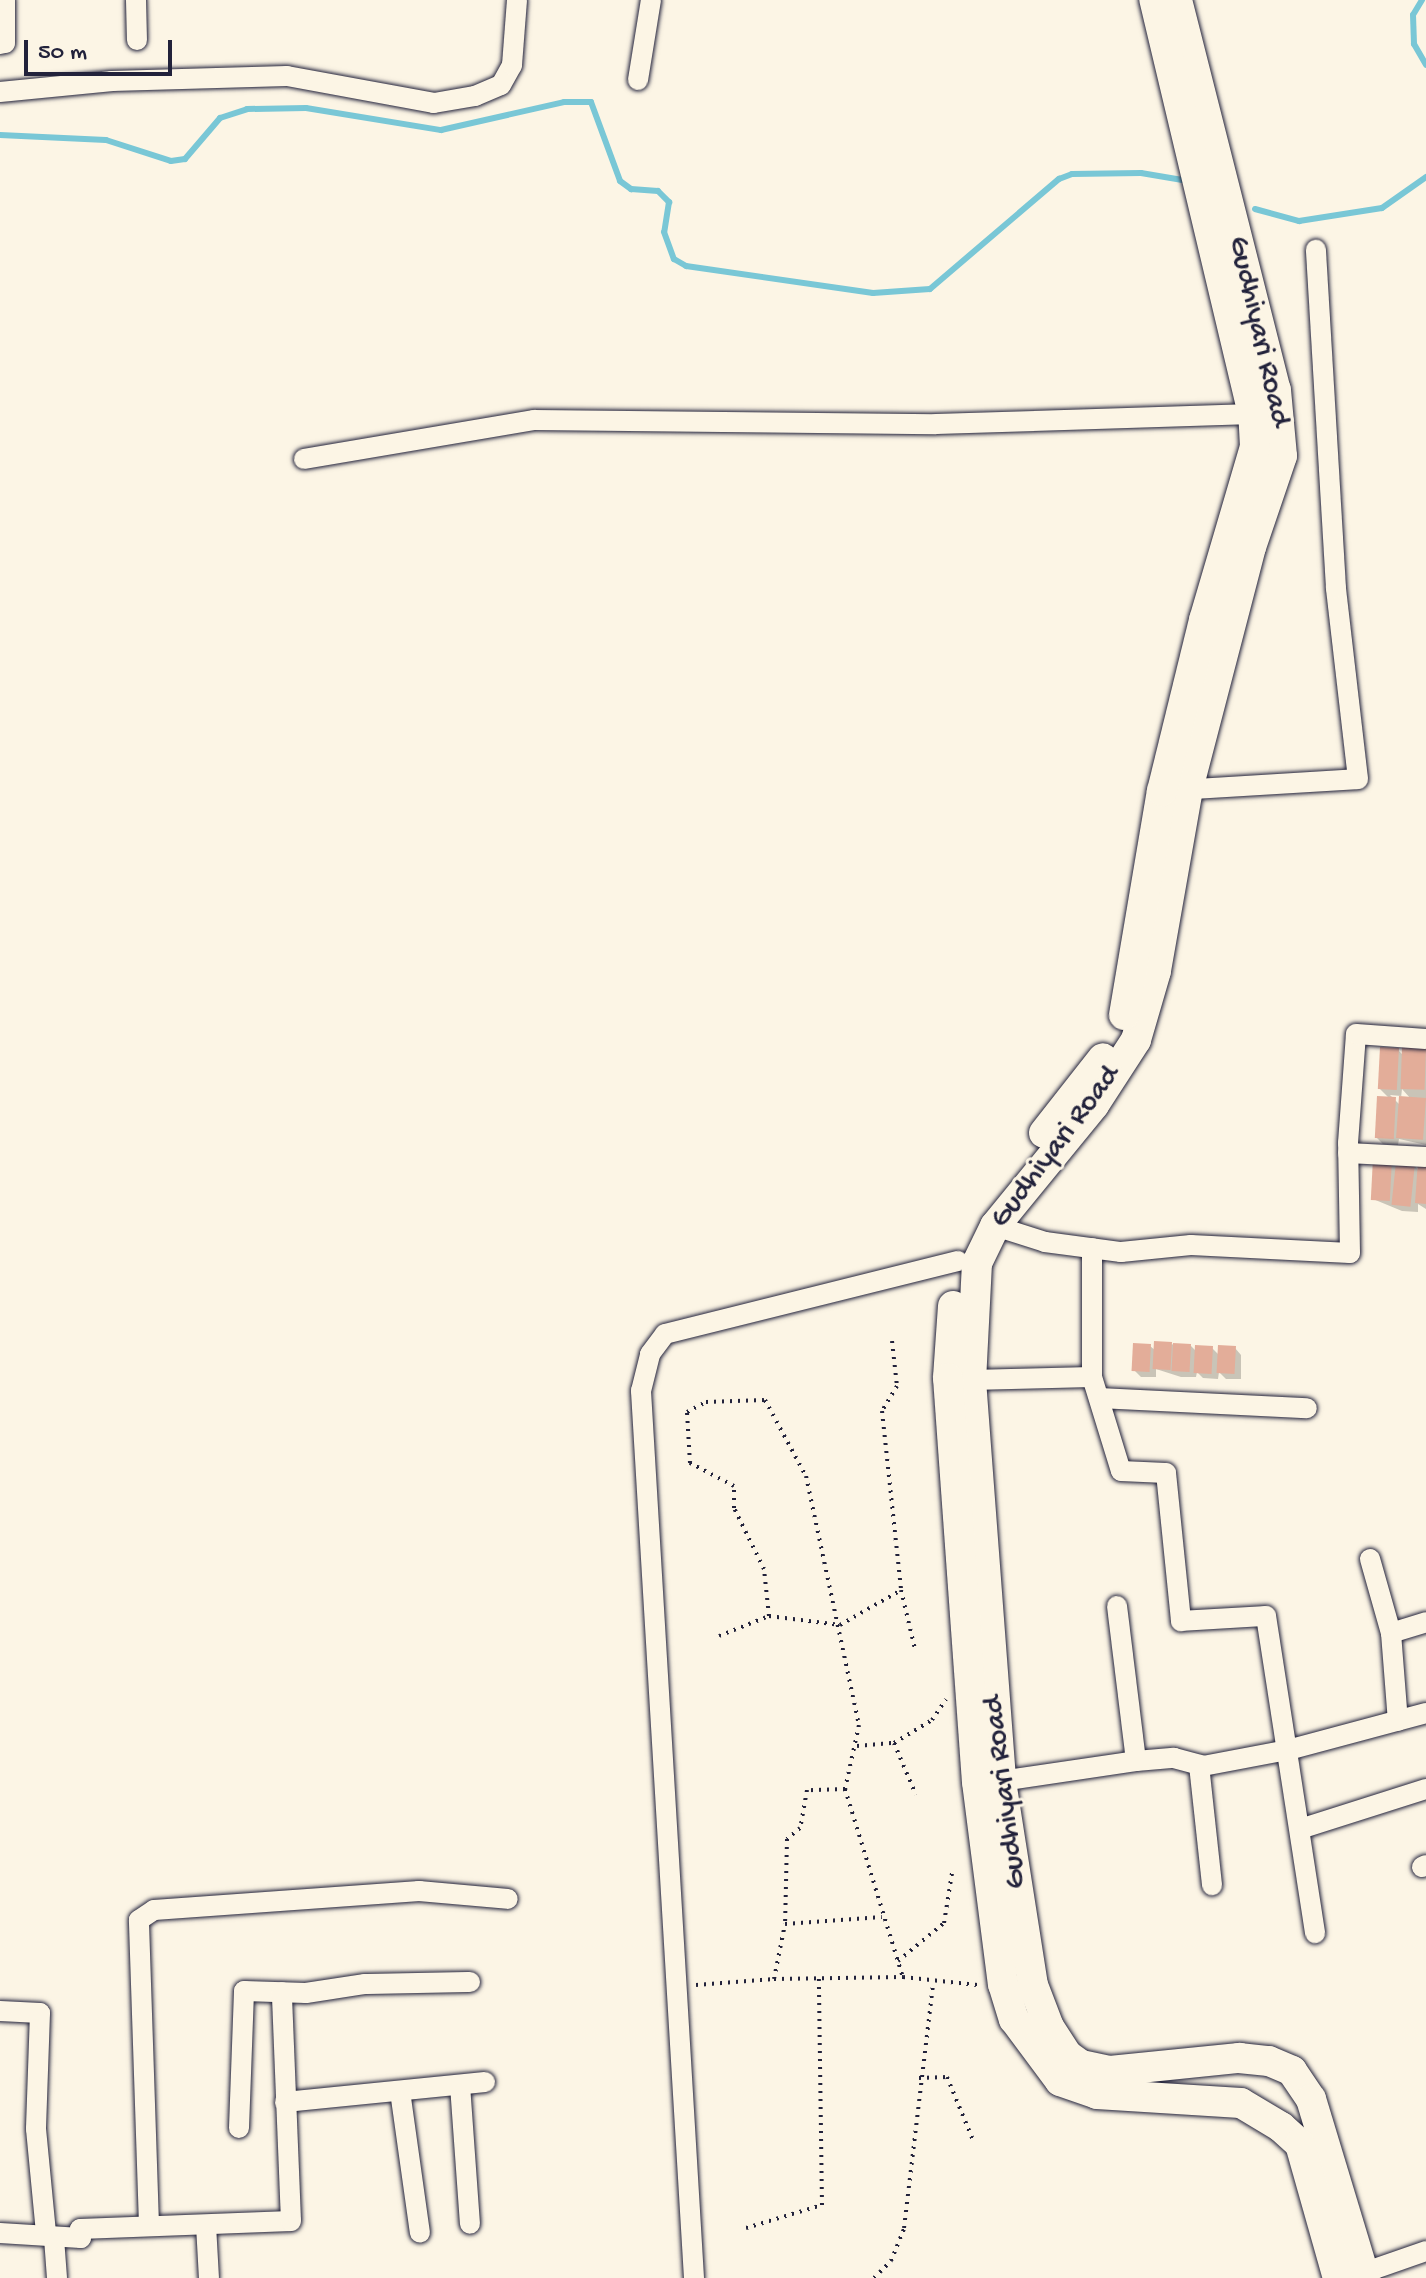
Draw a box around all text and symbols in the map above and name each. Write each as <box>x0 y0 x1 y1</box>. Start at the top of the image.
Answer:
scale bar <box>28 24 176 74</box>
text: 50 m <box>38 39 87 68</box>
street label: Gudhiyari Road <box>1218 233 1296 431</box>
street label: Gudhiyari Road <box>984 1060 1130 1236</box>
street label: Gudhiyari Road <box>977 1693 1037 1891</box>

